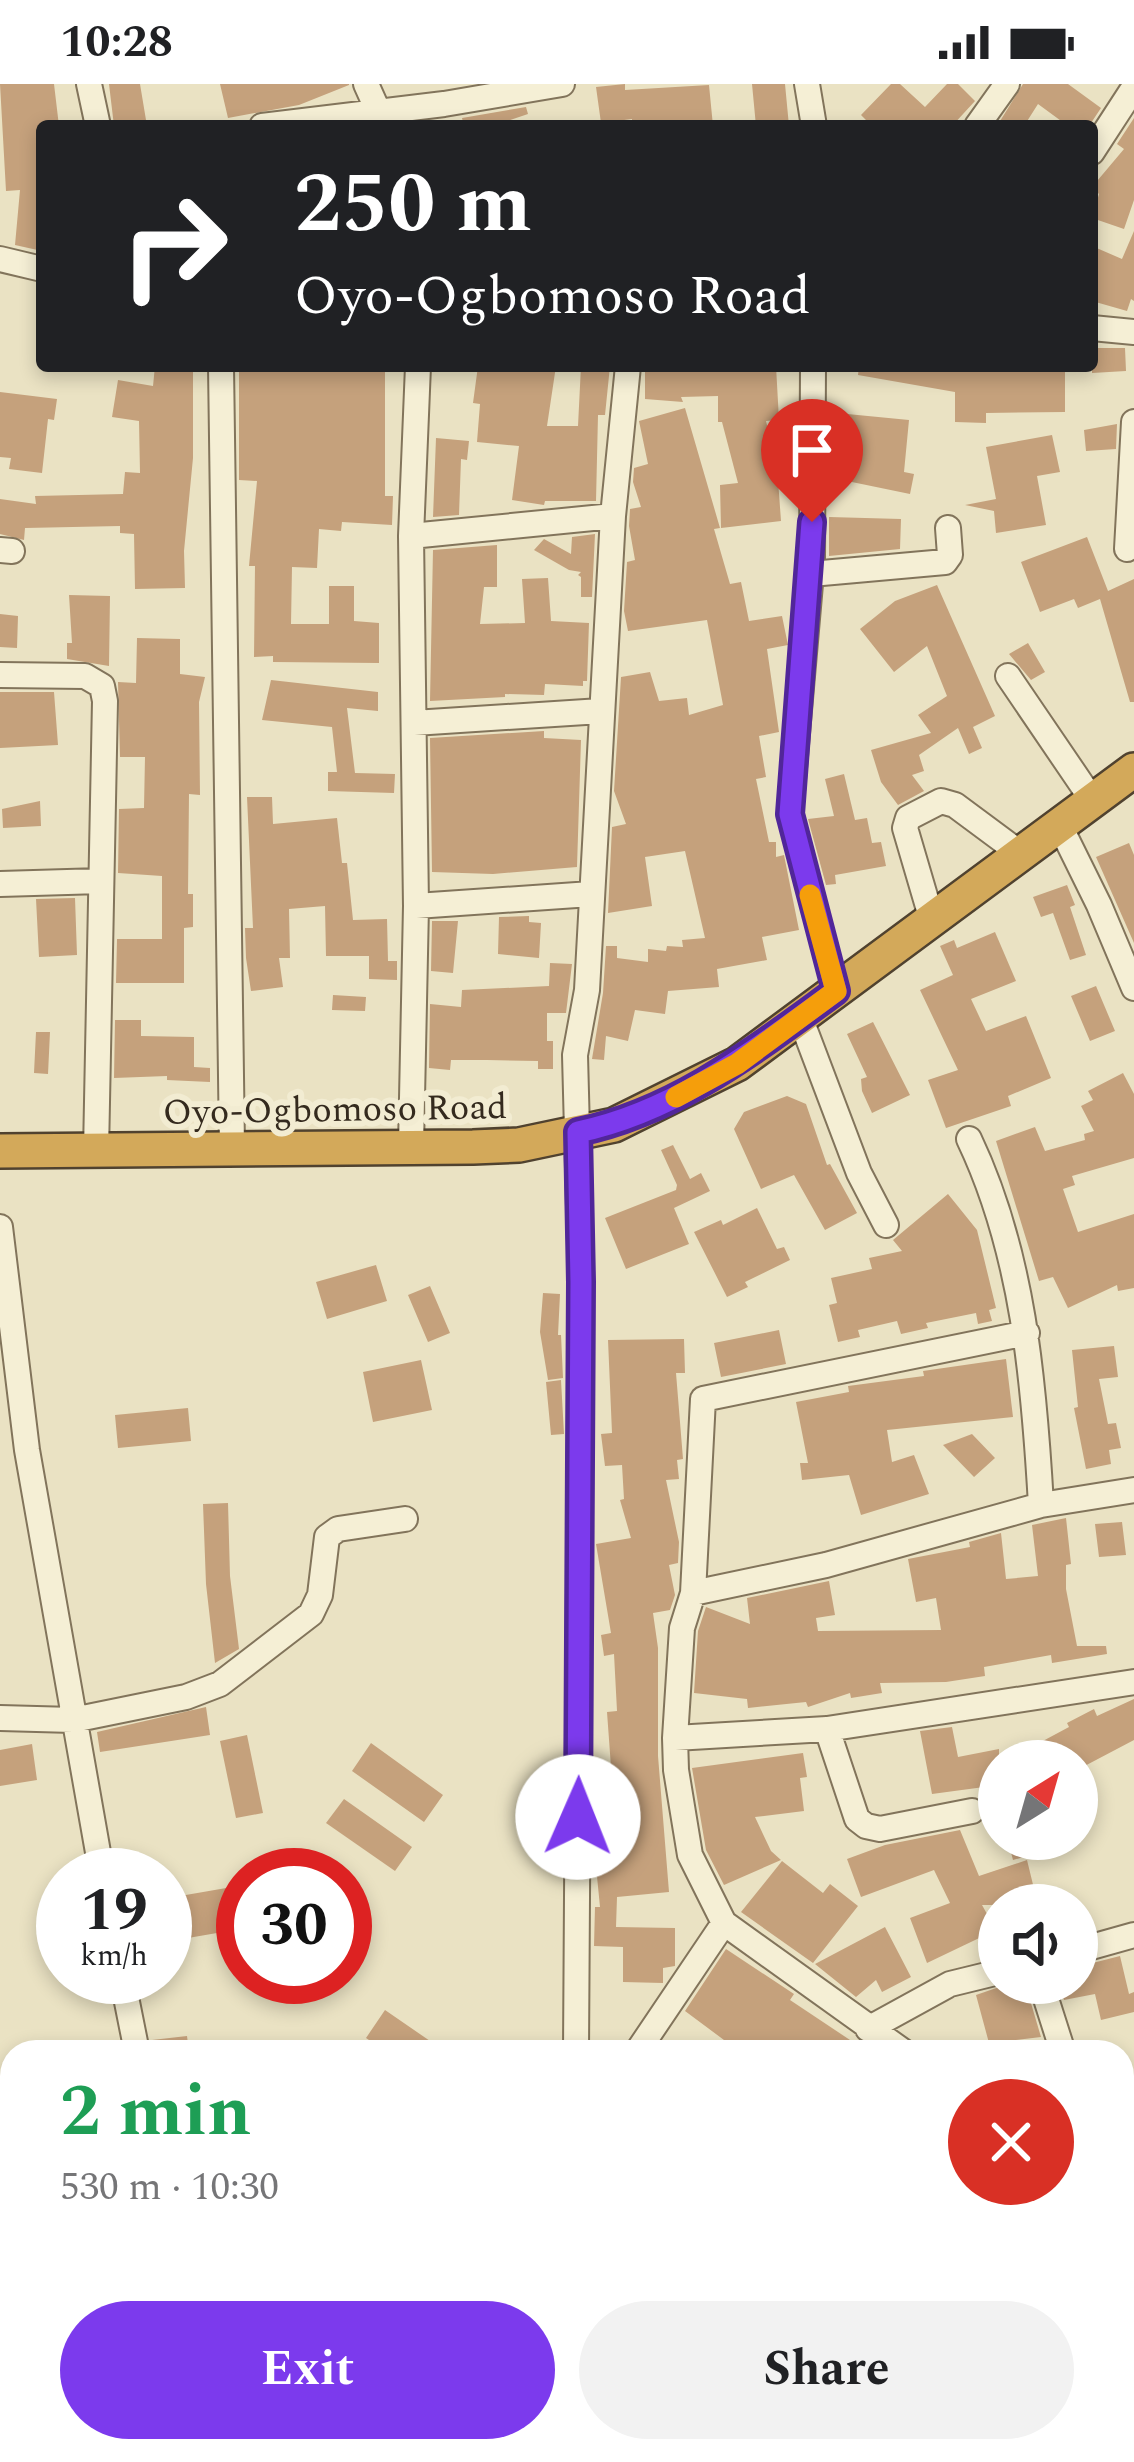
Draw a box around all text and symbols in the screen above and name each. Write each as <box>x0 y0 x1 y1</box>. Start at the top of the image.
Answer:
text: 10:28 <box>60 8 173 77</box>
text: 250 m <box>294 141 532 269</box>
icon: right <box>96 168 252 324</box>
text: Oyo-Ogbomoso Road <box>294 256 811 338</box>
pin <box>761 399 863 522</box>
icon: arrive <box>779 417 845 483</box>
street label: Oyo-Ogbomoso Road <box>162 1080 508 1141</box>
north arrow <box>978 1740 1098 1860</box>
map controls <box>978 1740 1098 2004</box>
position arrow <box>515 1754 641 1880</box>
speed limit sign: 30 <box>216 1848 372 2004</box>
text: 19 <box>80 1865 148 1957</box>
button: sound <box>978 1884 1098 2004</box>
text: km/h <box>80 1933 148 1979</box>
text: 2 min <box>60 2058 252 2167</box>
button: close <box>948 2079 1074 2205</box>
text: 530 m · 10:30 <box>60 2158 279 2217</box>
button: Exit <box>60 2301 555 2439</box>
button: Share <box>579 2301 1074 2439</box>

